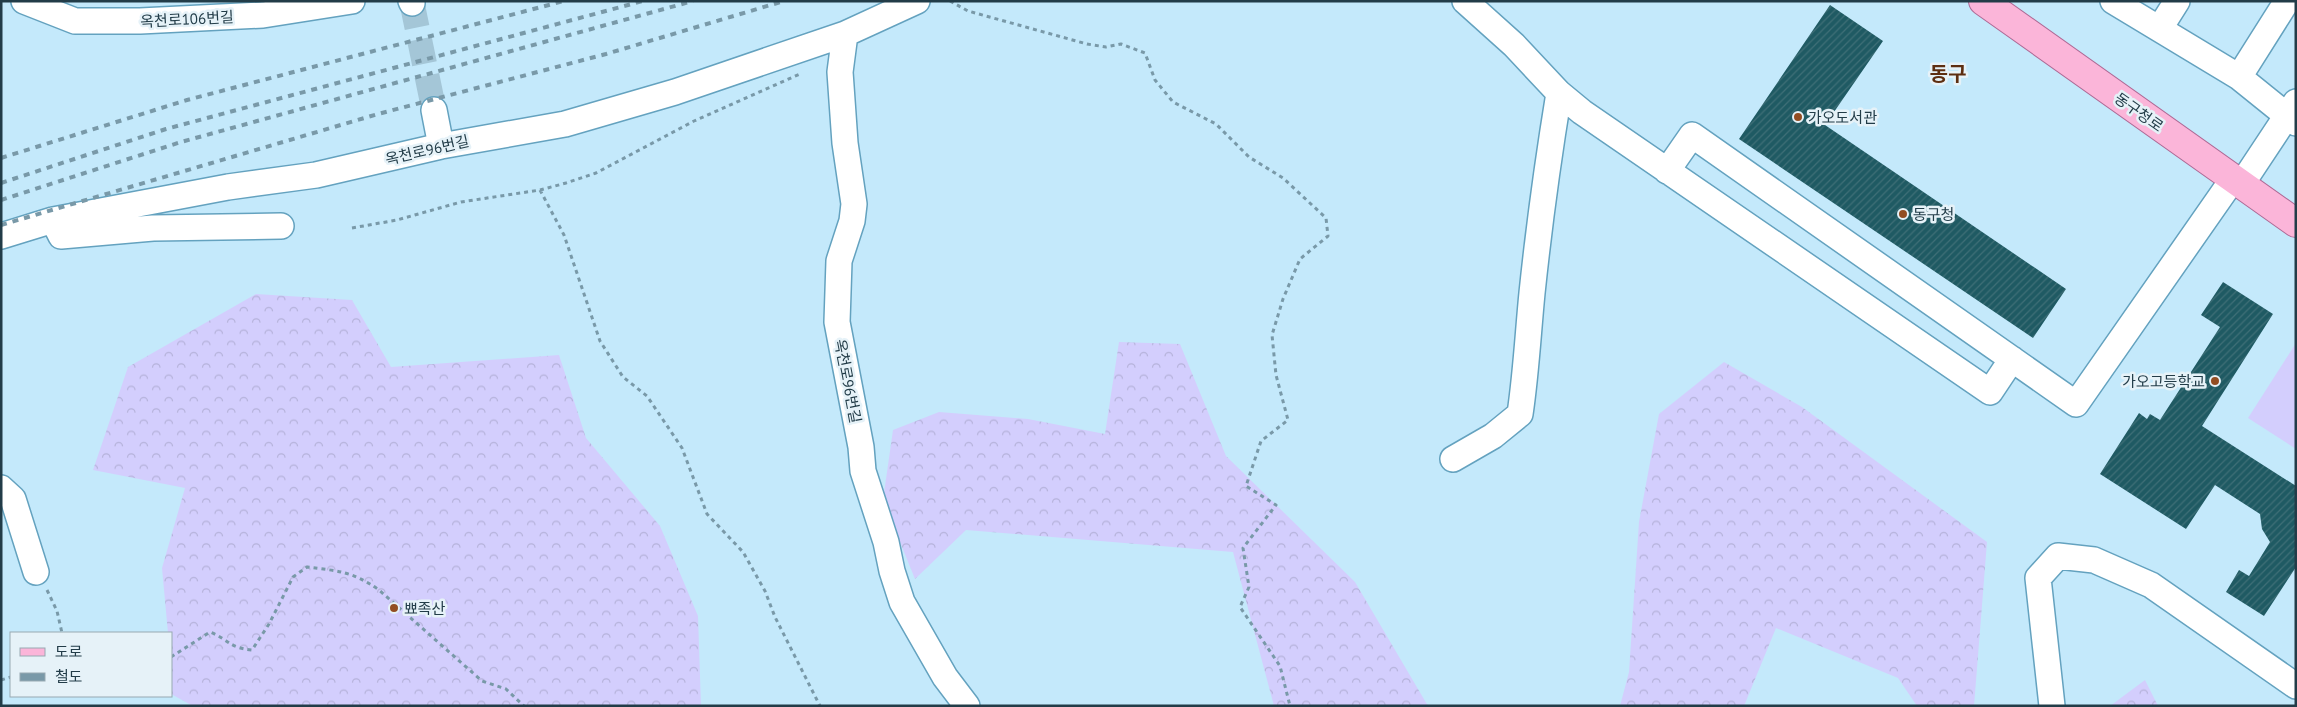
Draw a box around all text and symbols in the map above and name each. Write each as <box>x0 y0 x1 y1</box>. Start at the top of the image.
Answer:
street label: 옥천로106번길 <box>140 7 234 31</box>
district label: 동구 <box>1930 61 1966 87</box>
street label: 동구청로 <box>2111 88 2167 136</box>
place label: 가오도서관 <box>1808 108 1877 127</box>
marker: 가오도서관 <box>1792 111 1804 123</box>
street label: 옥천로96번길 <box>383 131 471 169</box>
place label: 동구청 <box>1913 205 1954 224</box>
marker: 동구청 <box>1897 208 1909 220</box>
street label: 옥천로96번길 <box>831 337 865 425</box>
place label: 가오고등학교 <box>2122 372 2205 391</box>
marker: 가오고등학교 <box>2209 375 2221 387</box>
place label: 뾰족산 <box>404 599 446 618</box>
marker: 뾰족산 <box>388 602 400 614</box>
legend <box>10 632 172 697</box>
text: 도로 <box>55 642 83 661</box>
text: 철도 <box>55 667 83 686</box>

